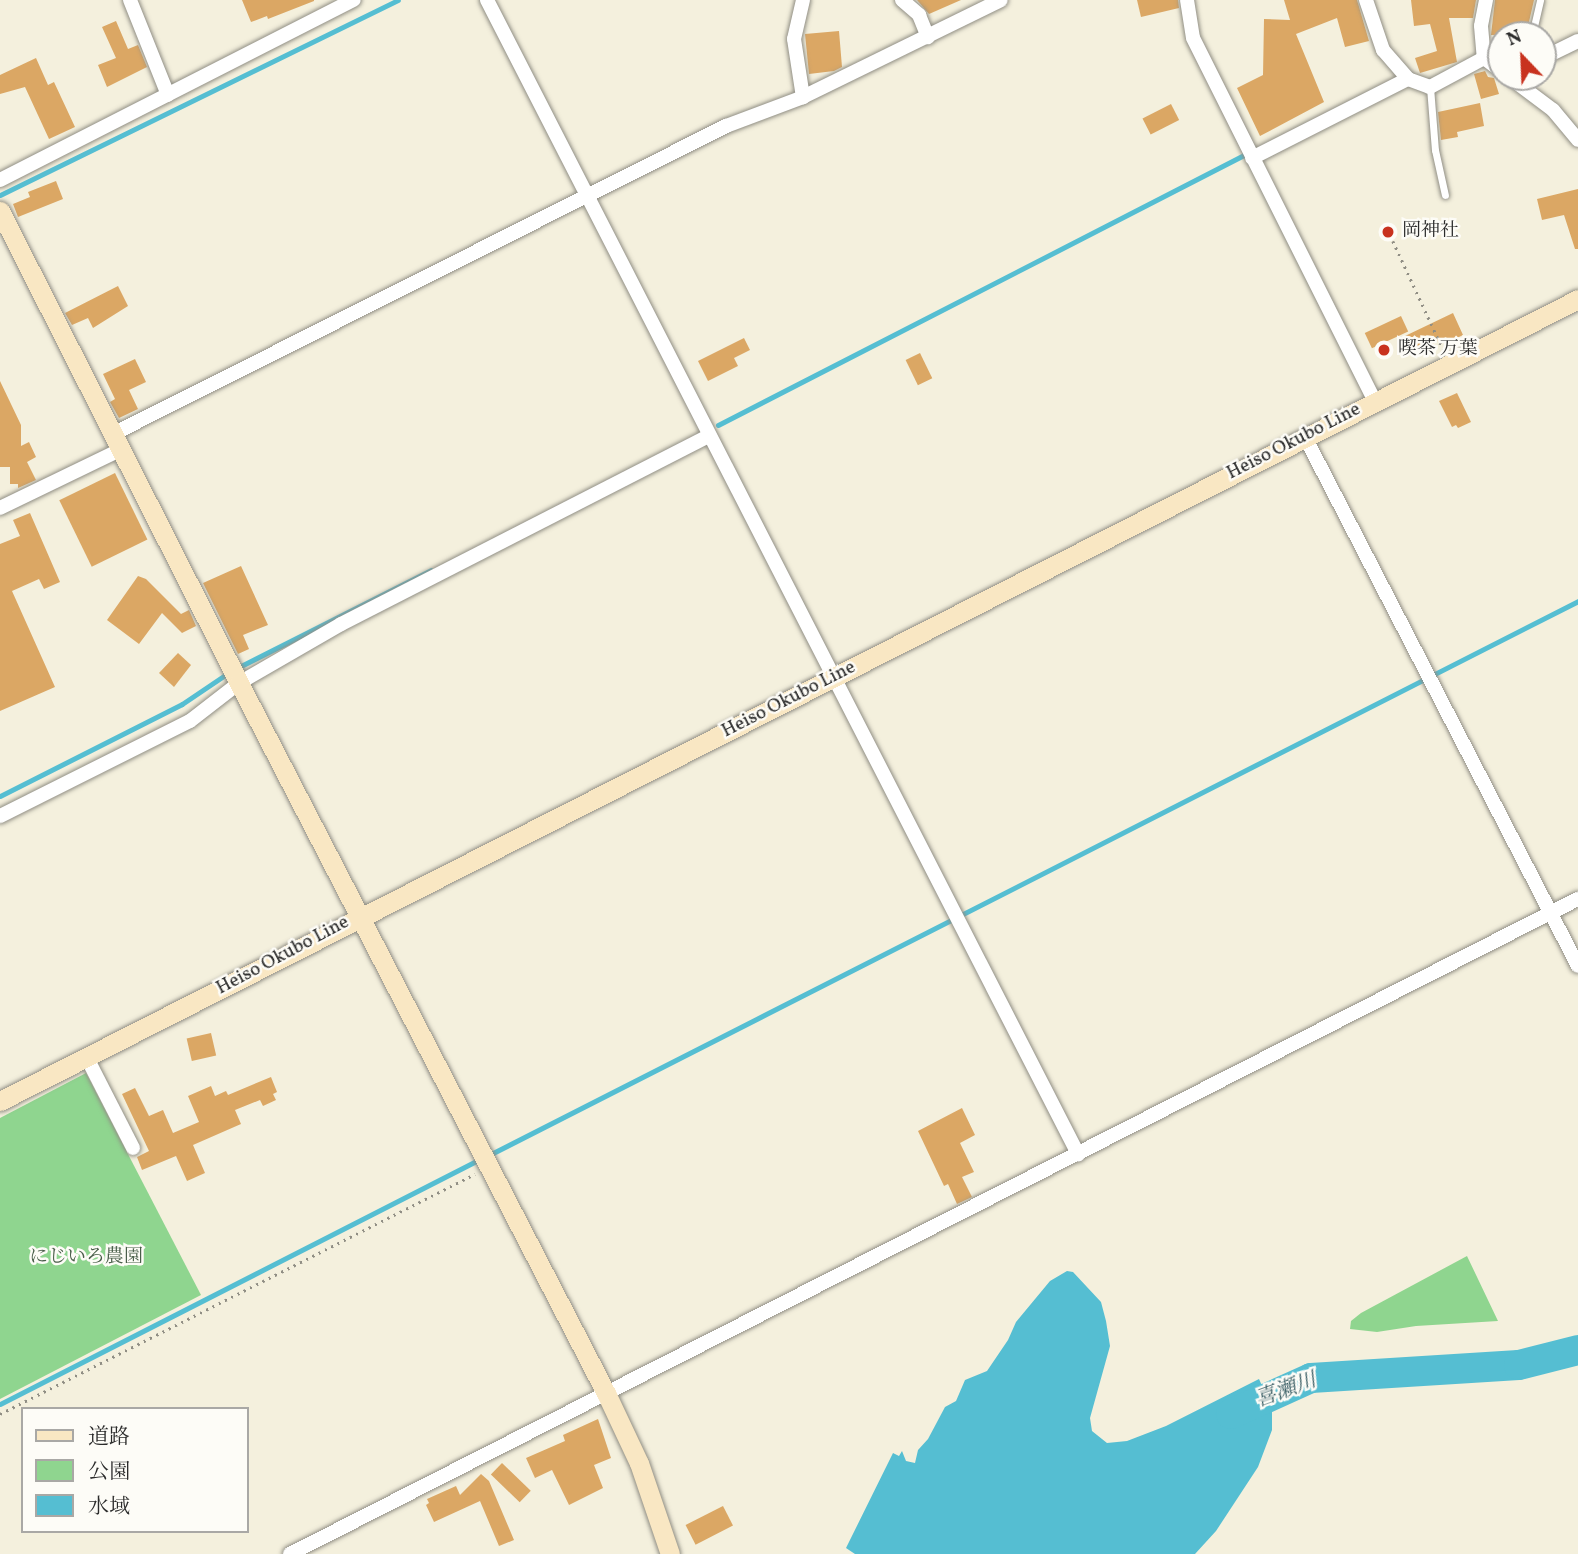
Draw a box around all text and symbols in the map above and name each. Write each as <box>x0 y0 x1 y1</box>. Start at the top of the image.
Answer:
north arrow <box>1487 21 1557 91</box>
text: N <box>1503 24 1526 53</box>
place label: 岡神社 <box>1402 221 1459 243</box>
marker: 岡神社 <box>1380 224 1396 240</box>
place label: 喫茶 万葉 <box>1398 339 1478 361</box>
marker: 喫茶 万葉 <box>1376 342 1392 358</box>
street label: Heiso Okubo Line <box>1223 398 1365 486</box>
street label: Heiso Okubo Line <box>718 656 860 744</box>
street label: Heiso Okubo Line <box>213 911 353 1001</box>
park label: にじいろ農園 <box>29 1247 143 1269</box>
water label: 喜瀬川 <box>1252 1368 1320 1414</box>
legend <box>21 1407 248 1533</box>
text: 道路 <box>88 1423 130 1452</box>
text: 公園 <box>88 1458 130 1487</box>
text: 水域 <box>88 1493 130 1522</box>

